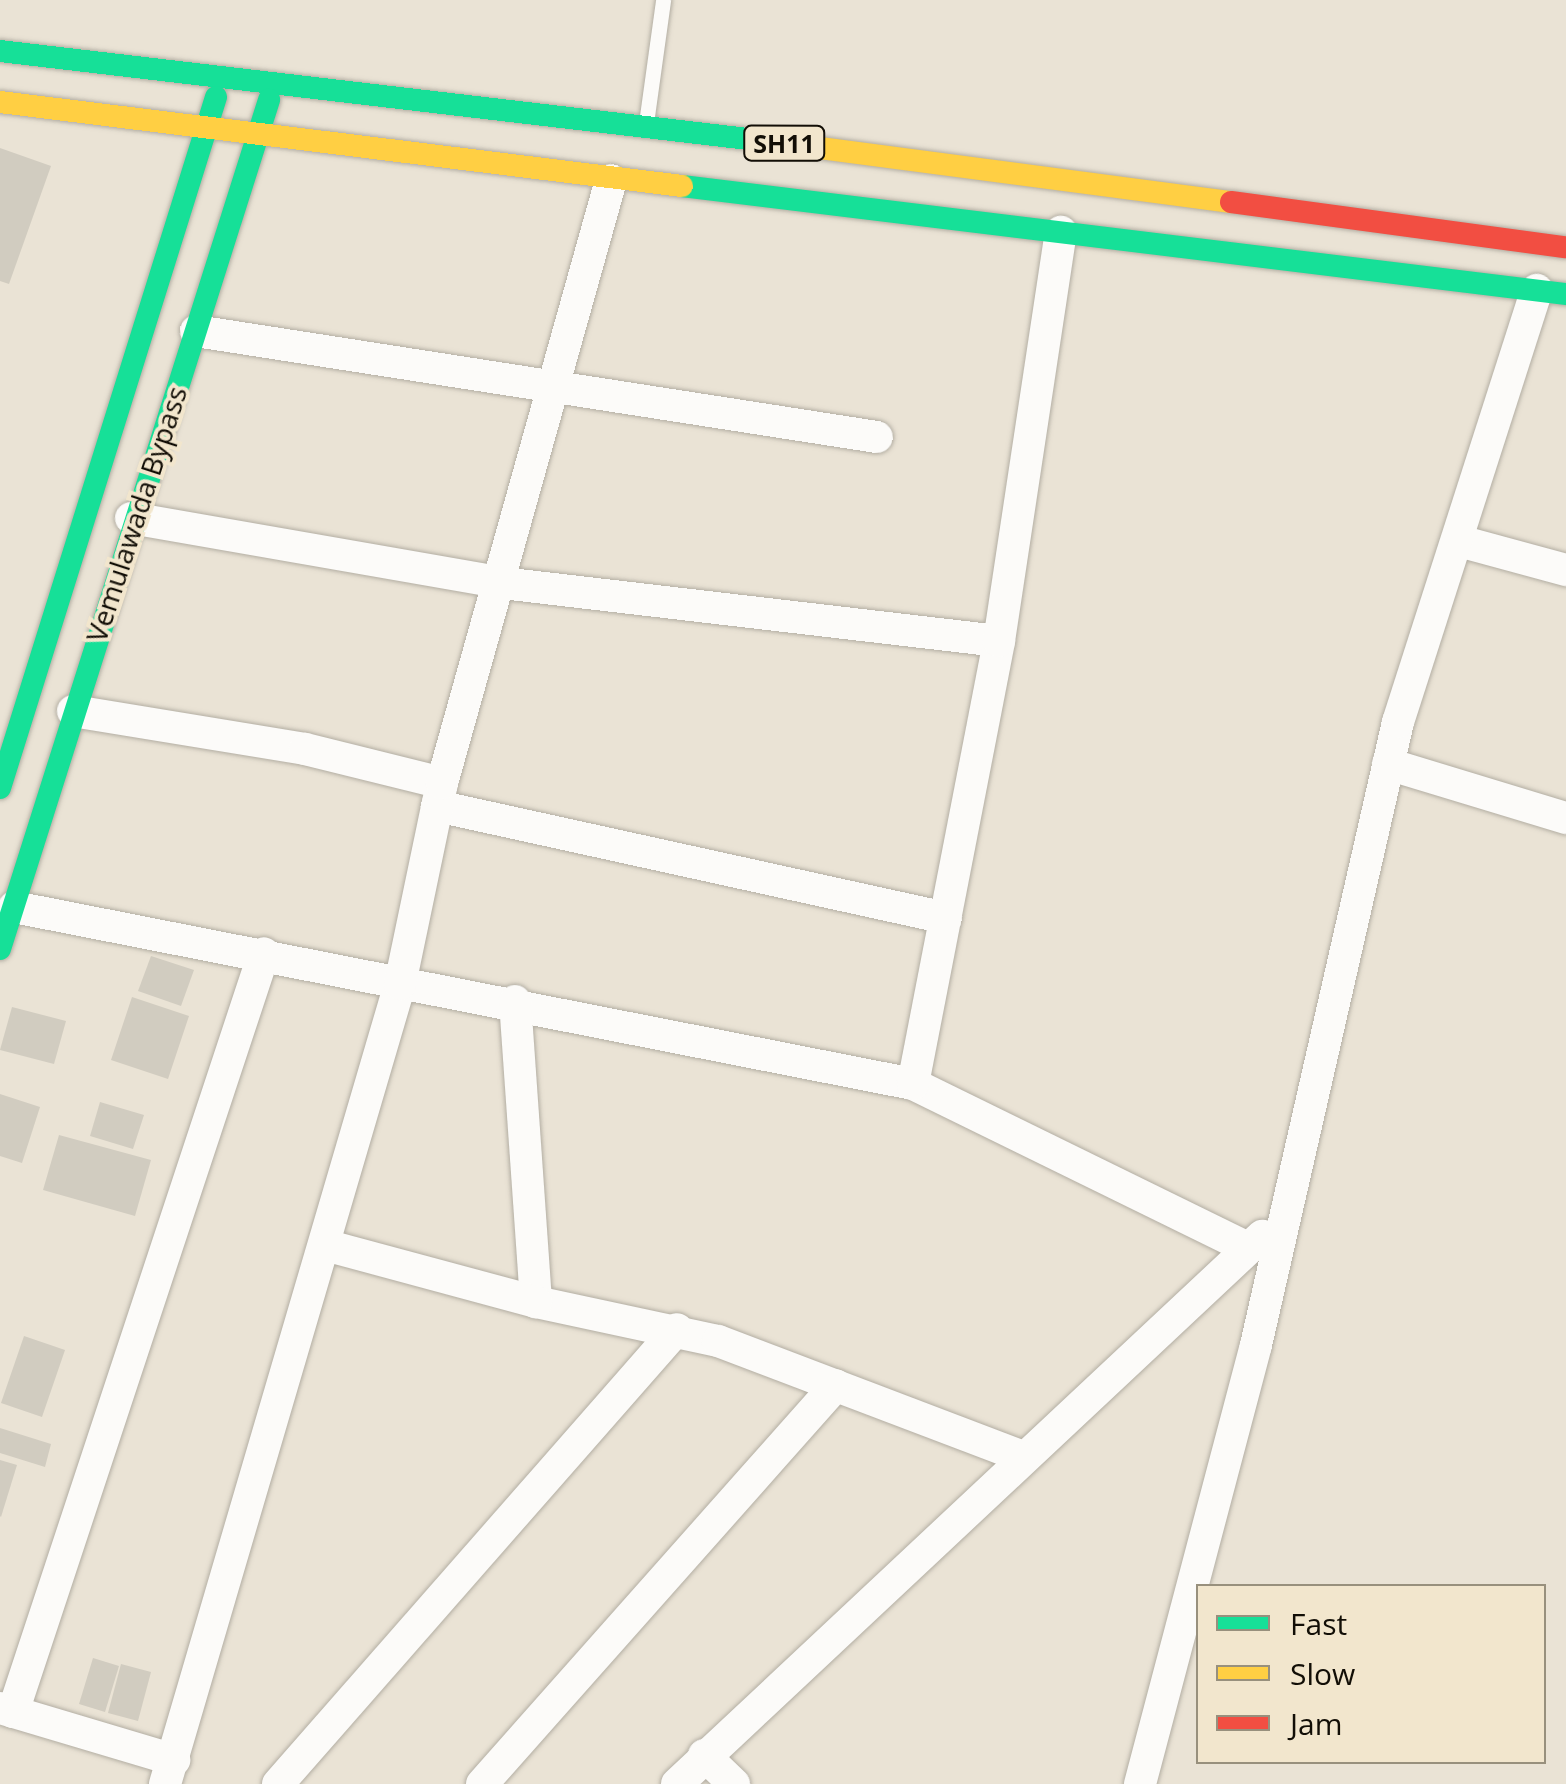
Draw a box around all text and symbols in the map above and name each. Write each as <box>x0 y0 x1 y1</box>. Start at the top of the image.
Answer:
road number: SH11 <box>742 123 826 163</box>
street label: Vemulawada Bypass <box>79 382 193 646</box>
legend <box>1196 1584 1546 1764</box>
text: Fast <box>1290 1603 1347 1644</box>
text: Slow <box>1290 1653 1355 1694</box>
text: Jam <box>1290 1703 1343 1744</box>

